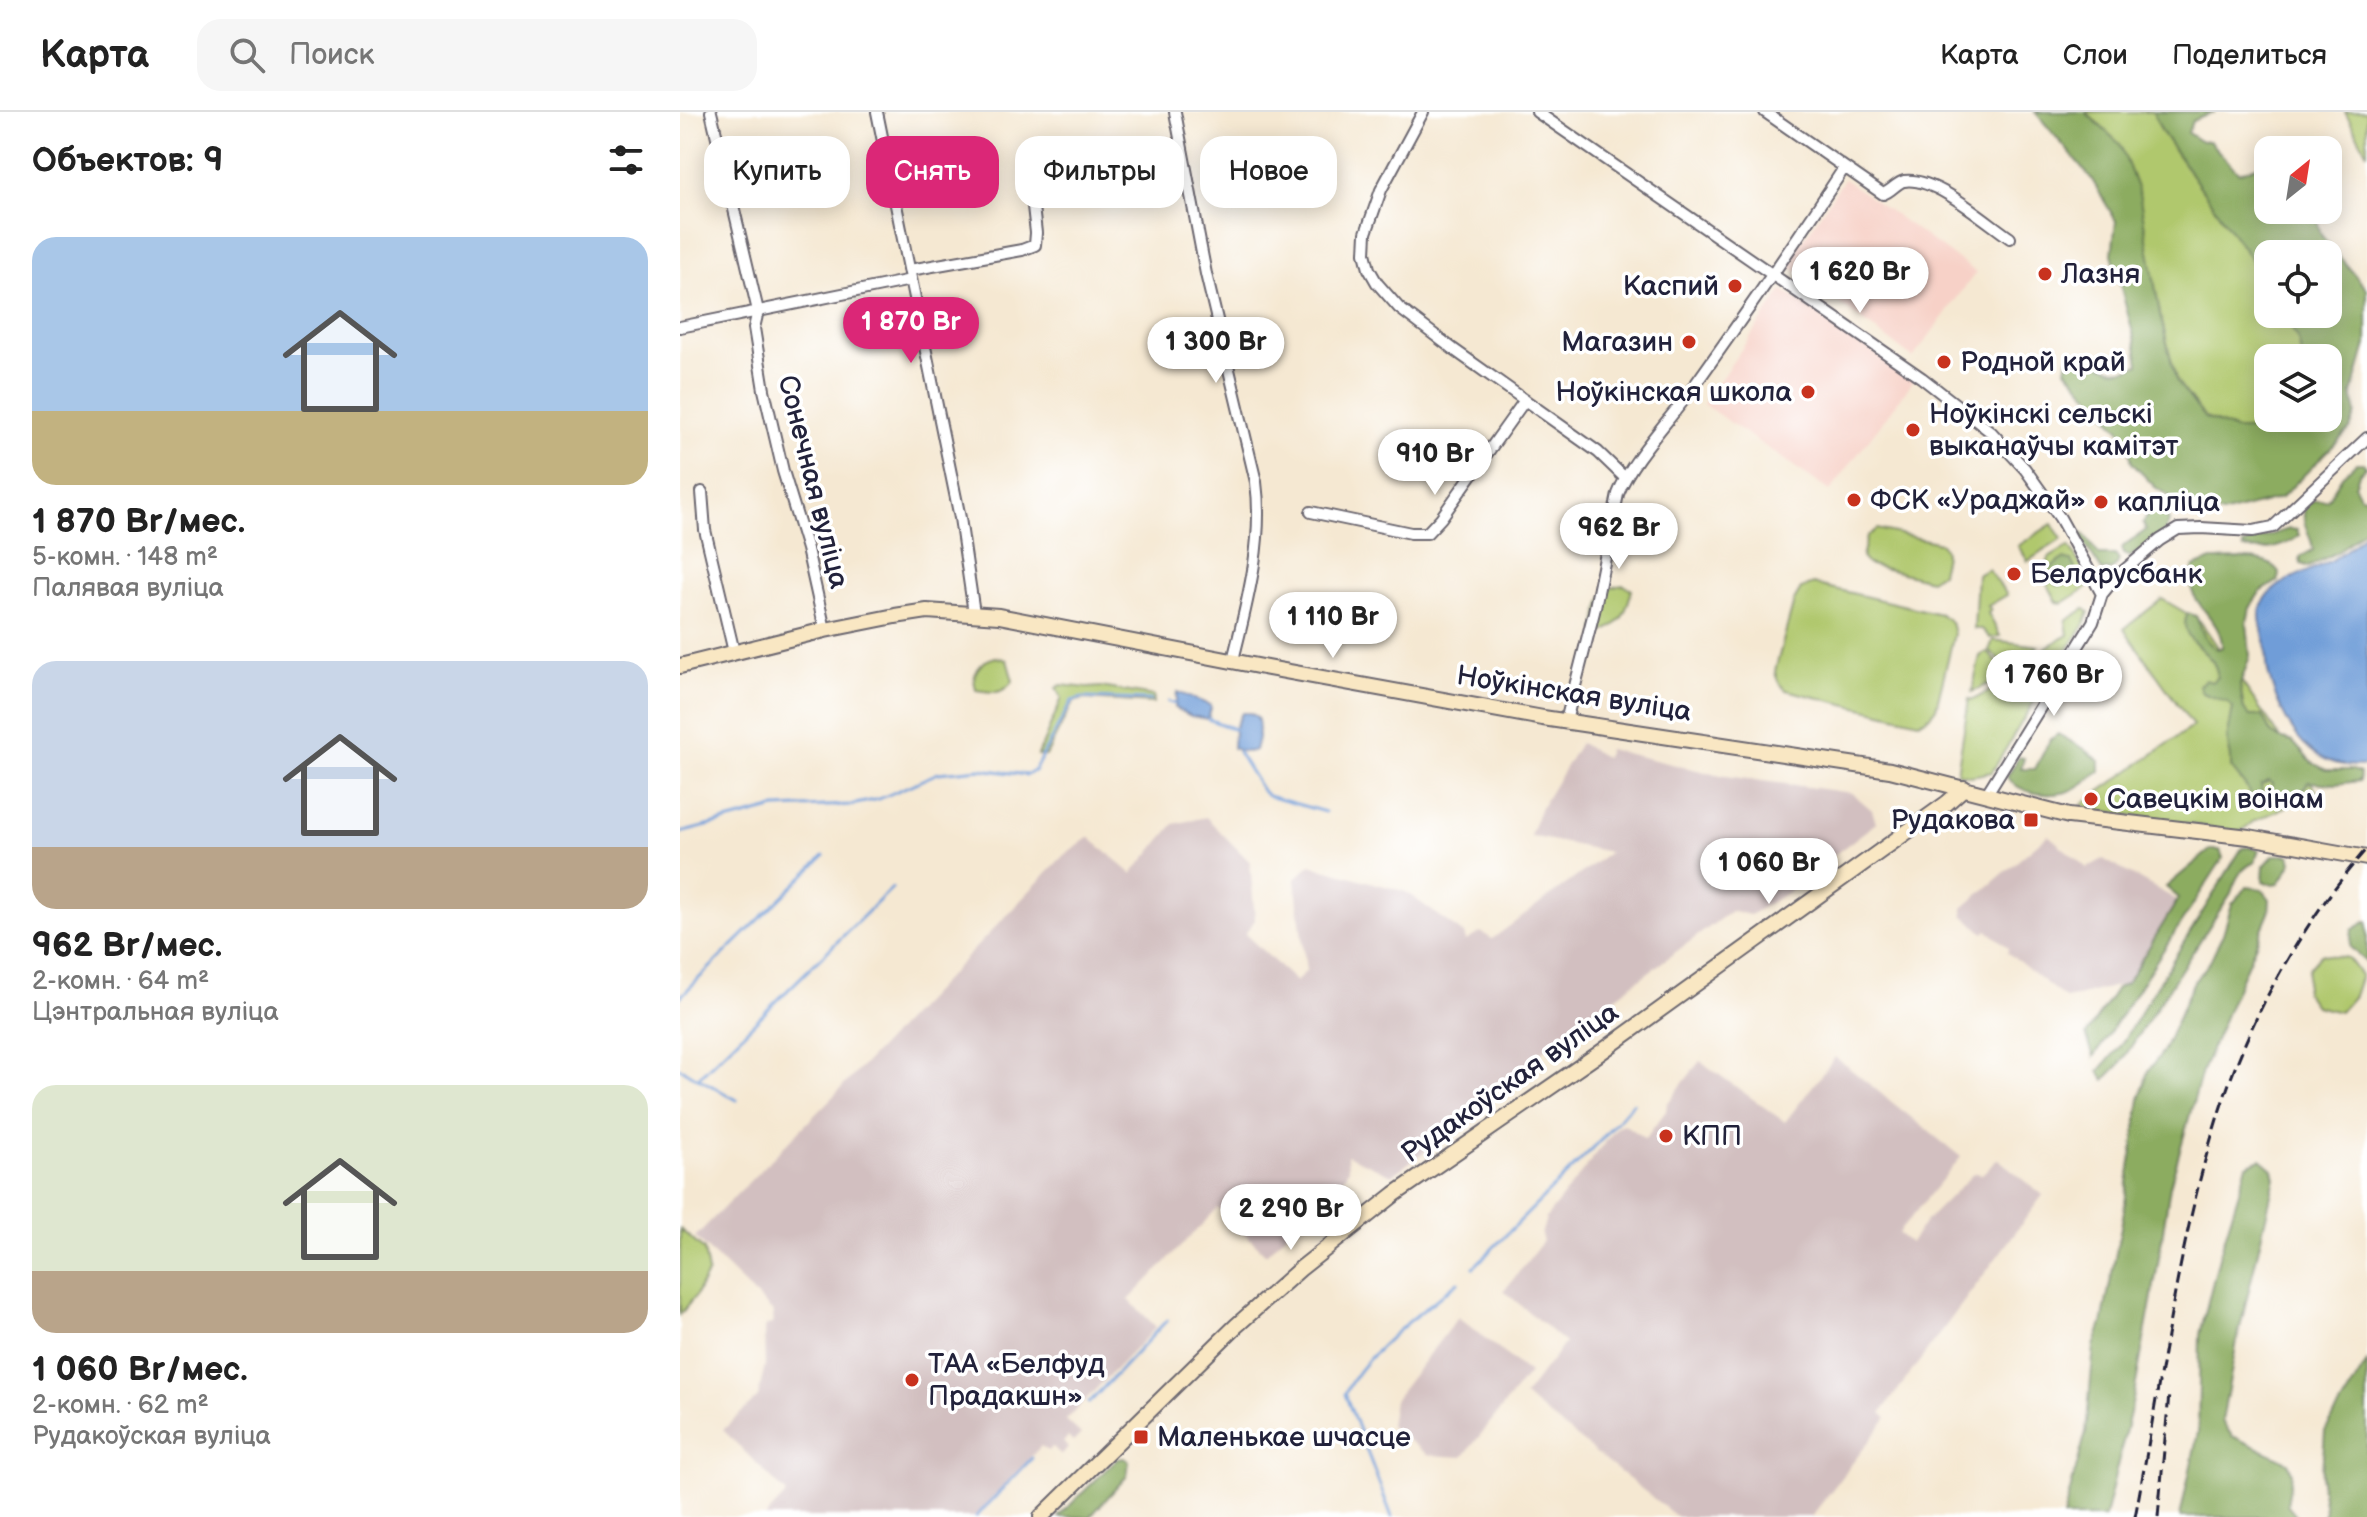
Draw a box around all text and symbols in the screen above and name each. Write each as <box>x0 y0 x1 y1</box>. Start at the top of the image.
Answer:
search box <box>197 19 757 91</box>
text: Карта <box>40 33 149 78</box>
icon: search <box>225 33 269 77</box>
text: Поиск <box>289 37 375 73</box>
text: Карта <box>1940 39 2019 72</box>
text: Слои <box>2063 39 2128 72</box>
text: Поделиться <box>2172 39 2327 72</box>
chip: Купить <box>704 136 850 208</box>
chip: Снять <box>866 136 999 208</box>
chip: Фильтры <box>1015 136 1184 208</box>
chip: Новое <box>1200 136 1337 208</box>
north arrow <box>2254 136 2342 224</box>
map controls <box>2254 136 2342 432</box>
icon: filters <box>604 138 648 182</box>
text: Объектов: 9 <box>32 140 223 181</box>
button: locate <box>2254 240 2342 328</box>
pin: 1 620 Br <box>1777 247 1943 315</box>
text: 1 620 Br <box>1810 257 1910 288</box>
place label: Лазня <box>2060 258 2140 291</box>
marker: Лазня <box>2036 265 2054 283</box>
place label: Каспий <box>1623 270 1719 303</box>
marker: Каспий <box>1726 277 1744 295</box>
icon: home <box>268 289 412 433</box>
pin: 1 870 Br <box>828 297 994 365</box>
text: 1 870 Br <box>861 307 961 338</box>
pin: 1 300 Br <box>1133 317 1299 385</box>
place label: Магазин <box>1561 326 1673 359</box>
text: 1 300 Br <box>1165 327 1267 358</box>
marker: Магазин <box>1680 333 1698 351</box>
button: layers <box>2254 344 2342 432</box>
place label: Родной край <box>1960 346 2126 379</box>
marker: Родной край <box>1935 353 1953 371</box>
street label: Сонечная вуліца <box>771 372 856 592</box>
place label: Ноўкінская школа <box>1555 376 1792 409</box>
marker: Ноўкінская школа <box>1799 383 1817 401</box>
place label: Ноўкінскі сельскі выканаўчы камітэт <box>1929 398 2178 463</box>
marker: Ноўкінскі сельскі выканаўчы камітэт <box>1904 421 1922 439</box>
pin: 910 Br <box>1370 429 1500 497</box>
text: 910 Br <box>1396 439 1474 470</box>
place label: ФСК «Ураджай» <box>1870 484 2086 517</box>
place label: капліца <box>2117 486 2220 519</box>
marker: ФСК «Ураджай» <box>1845 491 1863 509</box>
marker: капліца <box>2092 493 2110 511</box>
text: 1 870 Br/мес. <box>32 501 245 542</box>
pin: 962 Br <box>1554 503 1684 571</box>
text: 962 Br <box>1578 513 1660 544</box>
text: 5-комн. · 148 m² <box>32 542 218 573</box>
place label: Беларусбанк <box>2030 558 2203 591</box>
marker: Беларусбанк <box>2005 565 2023 583</box>
text: Палявая вуліца <box>32 573 224 604</box>
pin: 1 110 Br <box>1250 592 1416 660</box>
text: 1 110 Br <box>1287 602 1379 633</box>
pin: 1 760 Br <box>1971 650 2137 718</box>
street label: Ноўкінская вуліца <box>1454 659 1694 729</box>
text: 1 760 Br <box>2004 660 2104 691</box>
icon: home <box>268 713 412 857</box>
place label: Савецкім воінам <box>2107 783 2324 816</box>
marker: Савецкім воінам <box>2082 790 2100 808</box>
place label: Рудакова <box>1891 804 2015 837</box>
marker: Рудакова <box>2022 811 2040 829</box>
pin: 1 060 Br <box>1686 838 1852 906</box>
text: 1 060 Br <box>1718 848 1820 879</box>
text: 962 Br/мес. <box>32 925 222 966</box>
text: 2-комн. · 64 m² <box>32 966 209 997</box>
street label: Рудакоўская вуліца <box>1395 995 1625 1170</box>
text: Цэнтральная вуліца <box>32 997 279 1028</box>
place label: КПП <box>1682 1120 1742 1153</box>
marker: КПП <box>1657 1127 1675 1145</box>
icon: home <box>268 1137 412 1281</box>
pin: 2 290 Br <box>1208 1184 1374 1252</box>
text: 2 290 Br <box>1238 1194 1344 1225</box>
place label: ТАА «Белфуд Прадакшн» <box>928 1348 1105 1413</box>
text: 1 060 Br/мес. <box>32 1349 248 1390</box>
marker: ТАА «Белфуд Прадакшн» <box>903 1371 921 1389</box>
text: 2-комн. · 62 m² <box>32 1390 209 1421</box>
text: Рудакоўская вуліца <box>32 1421 271 1452</box>
place label: Маленькае шчасце <box>1157 1421 1411 1454</box>
marker: Маленькае шчасце <box>1132 1428 1150 1446</box>

